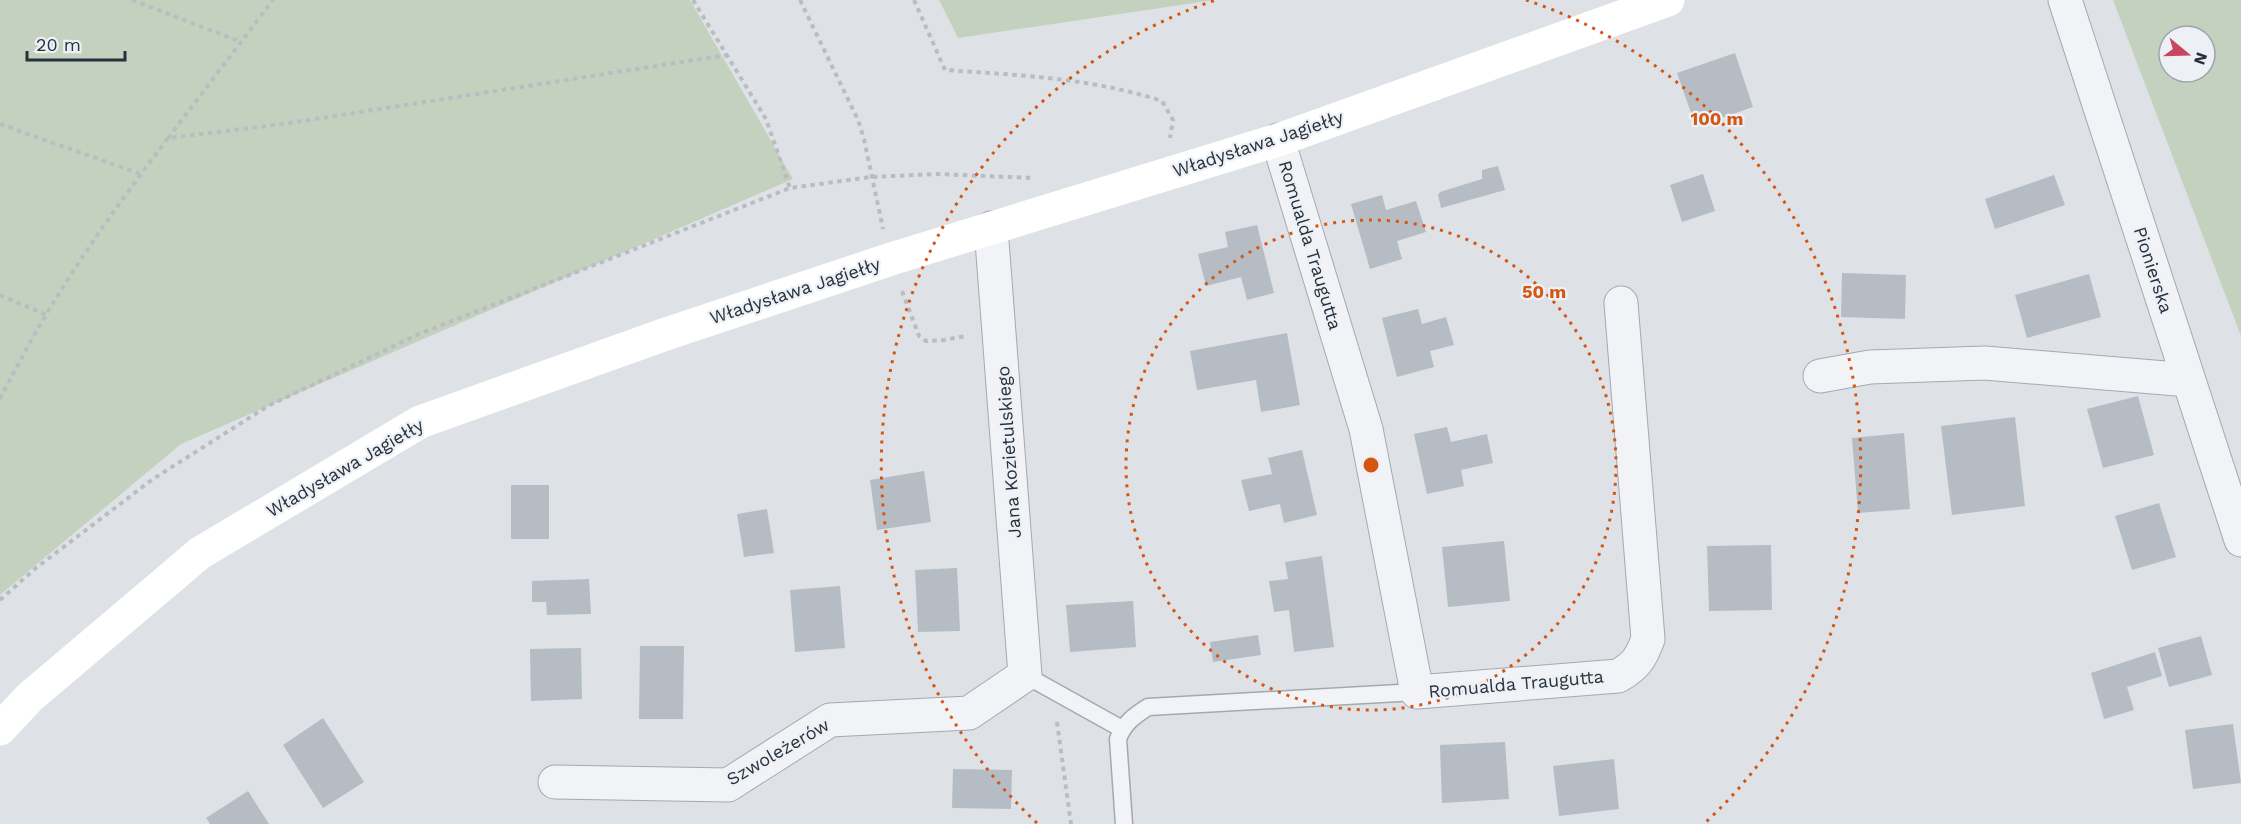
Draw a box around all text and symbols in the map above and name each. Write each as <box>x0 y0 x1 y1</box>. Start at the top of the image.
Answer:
scale bar <box>27 24 124 62</box>
north arrow <box>2157 24 2217 84</box>
text: 20 m <box>36 34 81 55</box>
text: N <box>2190 50 2212 67</box>
street label: Władysława Jagiełły <box>1170 106 1346 181</box>
text: 100 m <box>1690 108 1744 129</box>
street label: Romualda Traugutta <box>1275 158 1346 332</box>
street label: Pionierska <box>2130 224 2177 316</box>
street label: Władysława Jagiełły <box>707 253 883 328</box>
text: 50 m <box>1522 281 1566 302</box>
street label: Jana Kozietulskiego <box>992 365 1025 539</box>
street label: Władysława Jagiełły <box>262 414 428 521</box>
centre of rings <box>1361 455 1381 475</box>
street label: Romualda Traugutta <box>1427 665 1605 702</box>
street label: Szwoleżerów <box>723 714 833 789</box>

